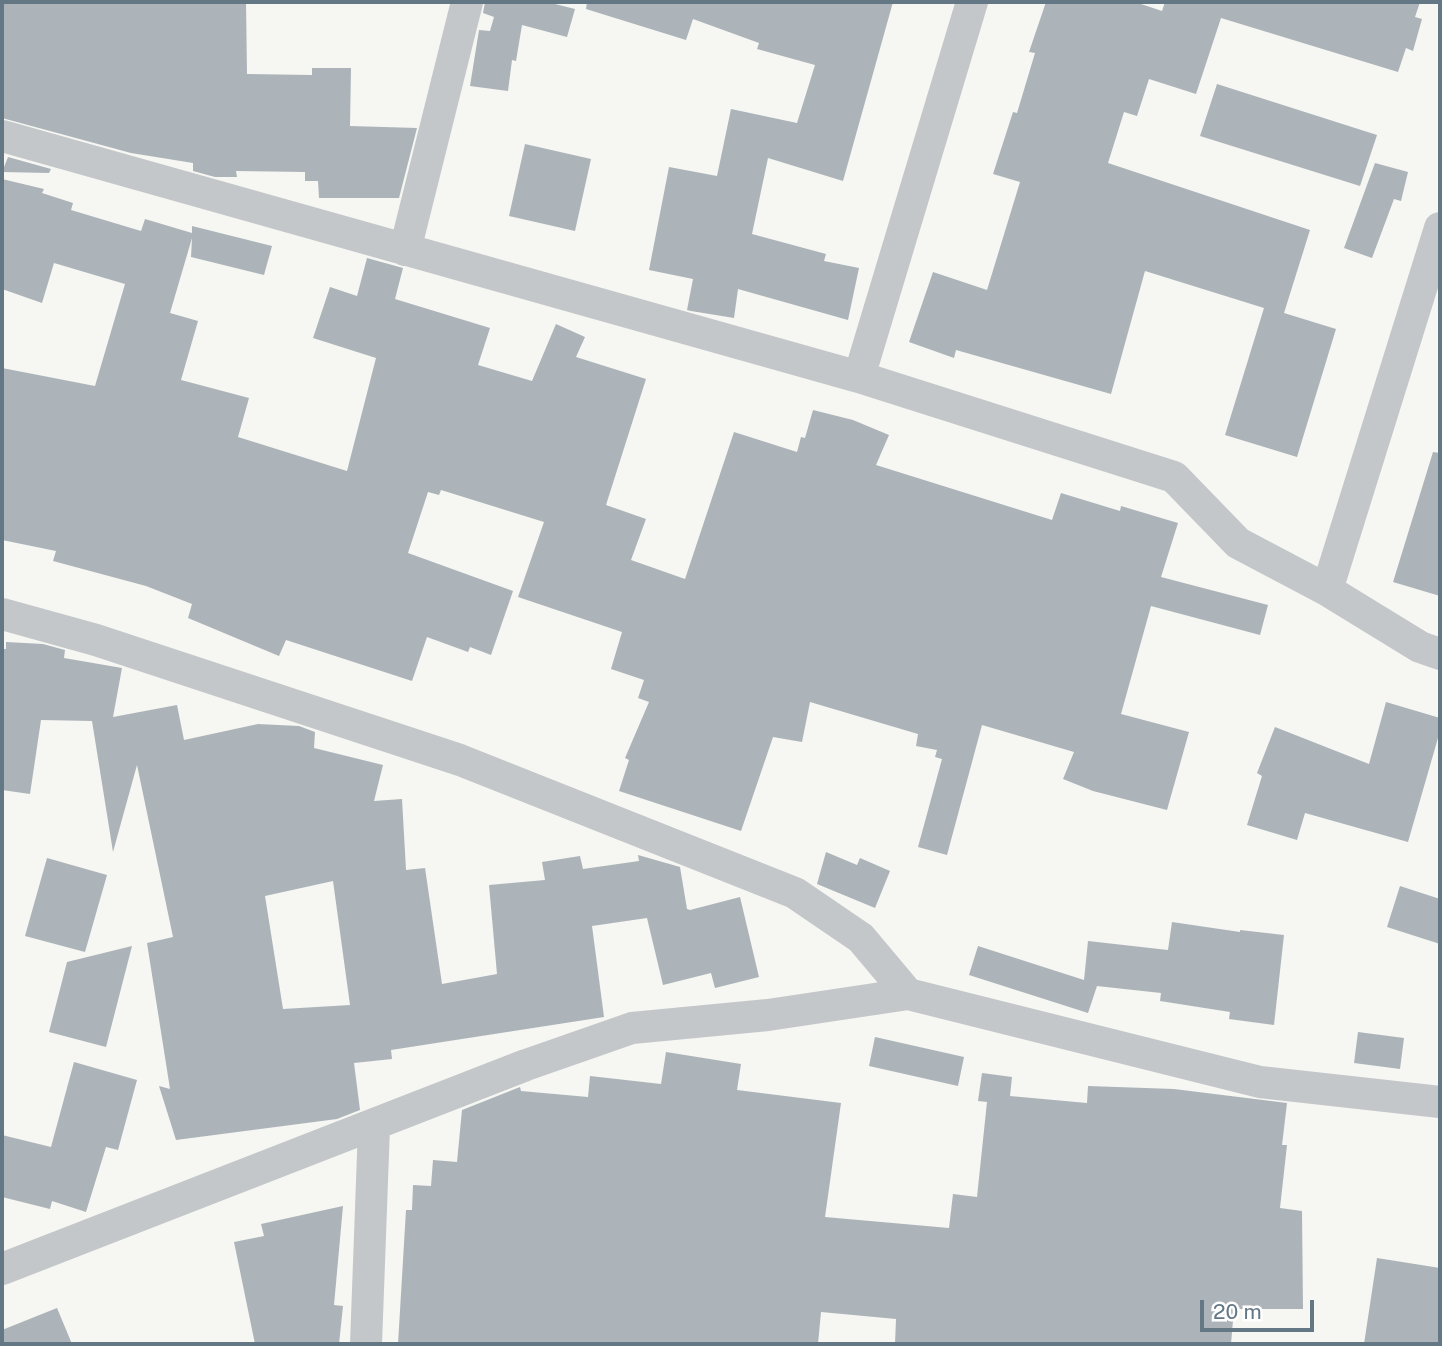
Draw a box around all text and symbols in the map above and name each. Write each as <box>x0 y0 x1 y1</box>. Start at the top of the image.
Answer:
scale bar <box>1204 1286 1318 1330</box>
text: 20 m <box>1213 1299 1262 1324</box>

